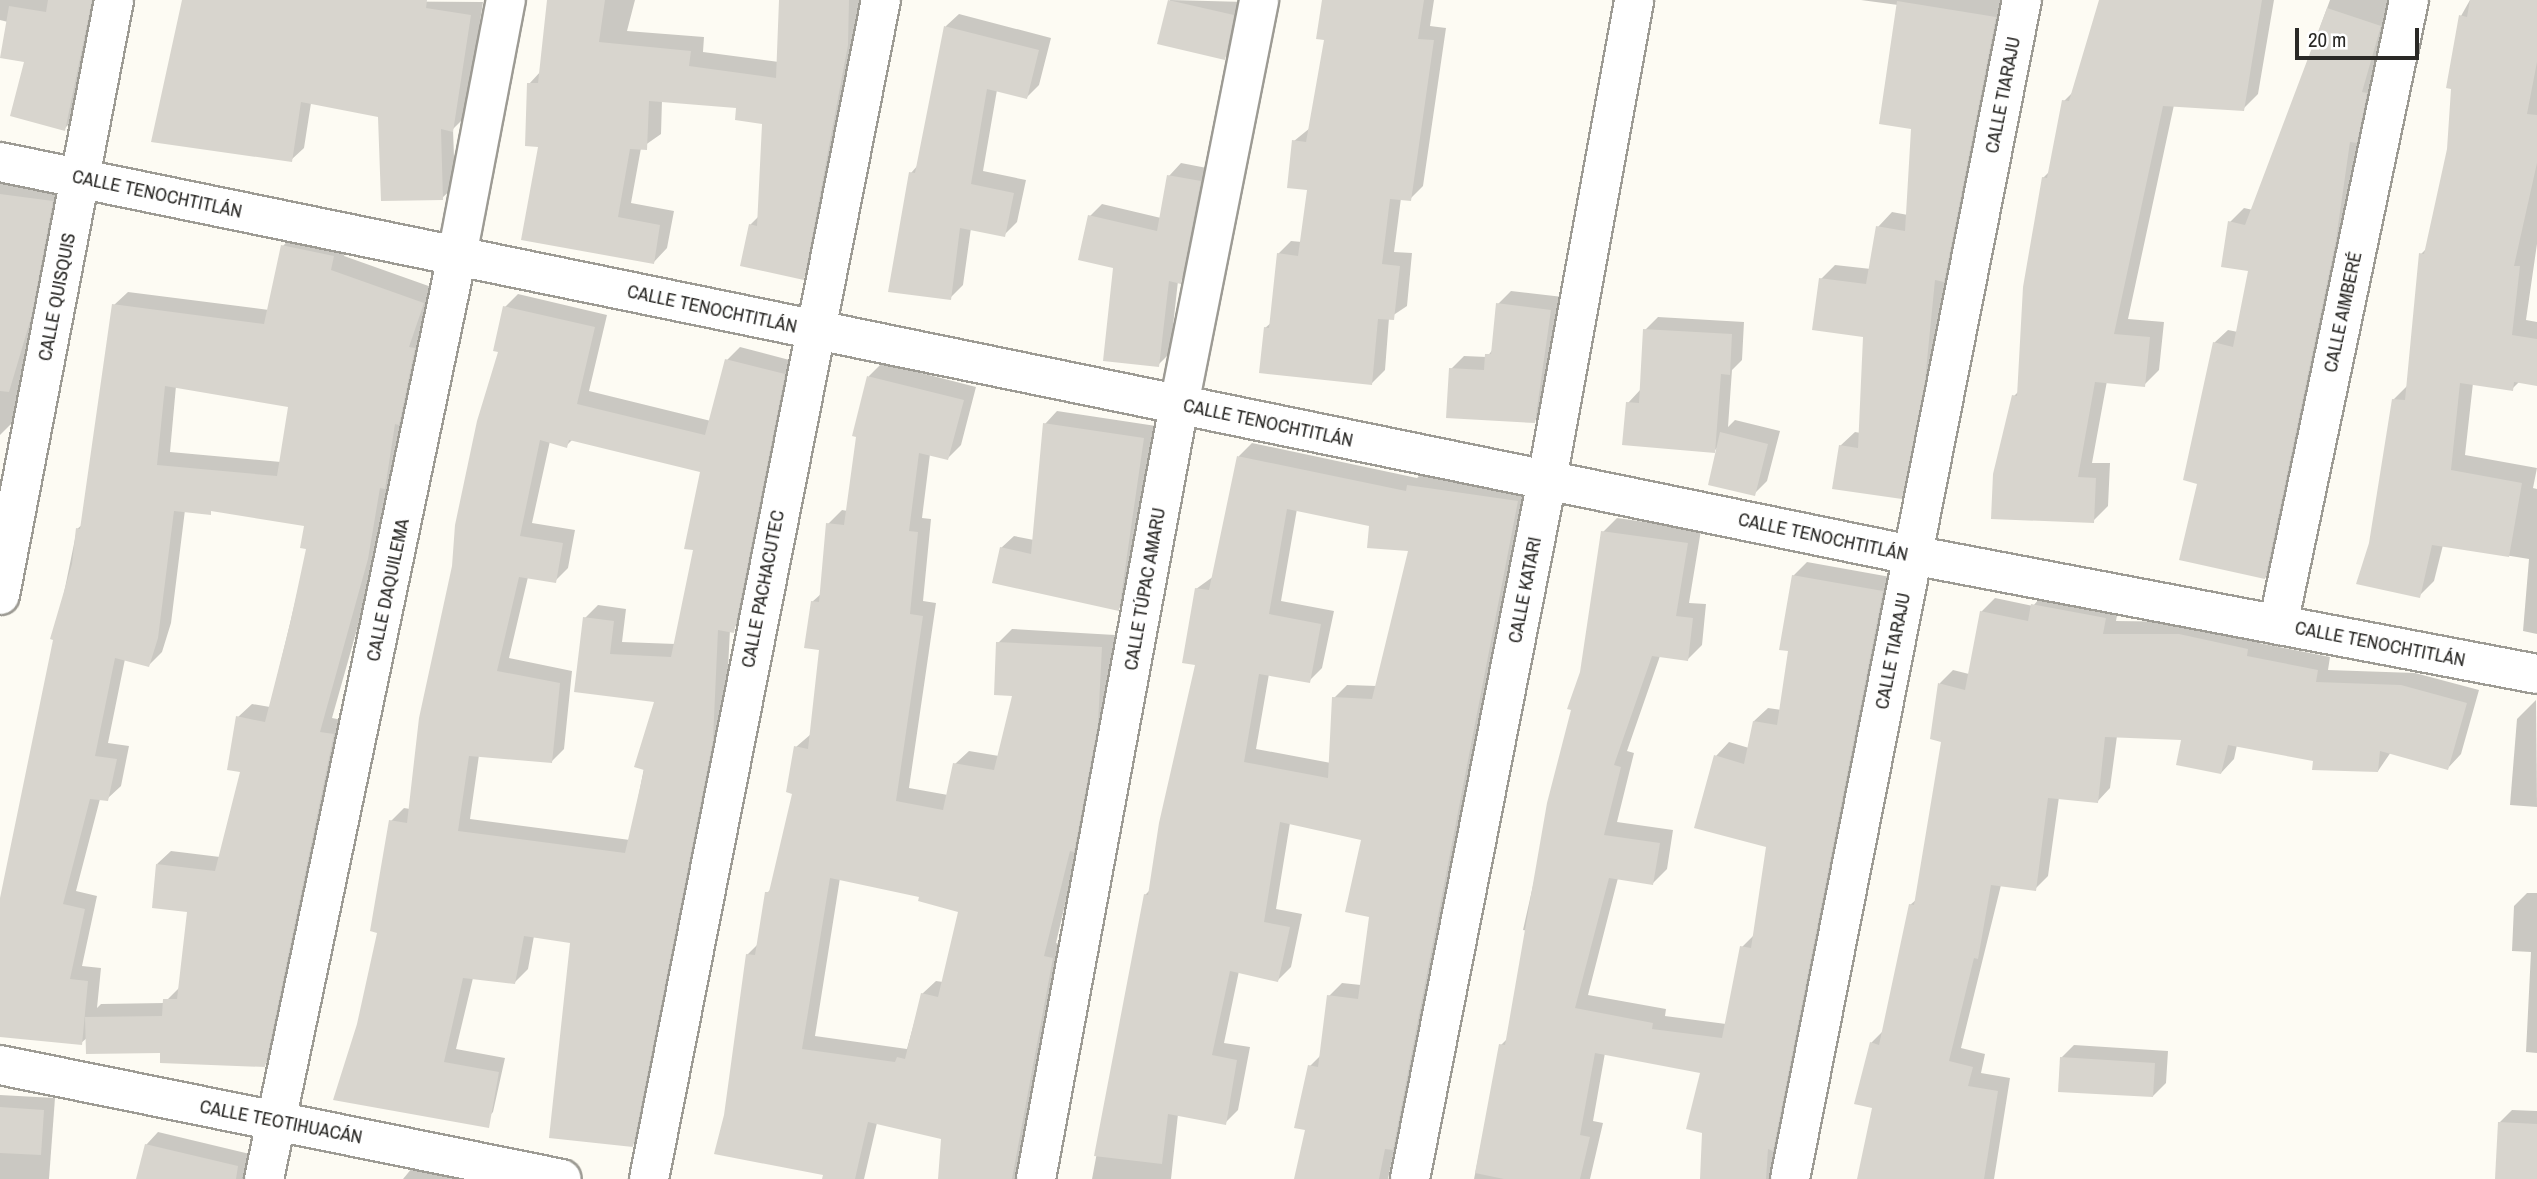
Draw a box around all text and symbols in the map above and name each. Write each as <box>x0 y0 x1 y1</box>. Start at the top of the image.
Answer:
scale bar <box>2299 14 2423 58</box>
text: 20 m <box>2308 25 2346 54</box>
street label: CALLE TIARAJU <box>1980 35 2026 155</box>
street label: CALLE TENOCHTITLÁN <box>70 165 244 223</box>
street label: CALLE QUISQUIS <box>33 231 81 363</box>
street label: CALLE AIMBERÉ <box>2319 249 2367 375</box>
street label: CALLE TENOCHTITLÁN <box>625 280 799 338</box>
street label: CALLE TENOCHTITLÁN <box>1181 394 1355 452</box>
street label: CALLE TÚPAC AMARU <box>1119 505 1171 673</box>
street label: CALLE PACHACUTEC <box>737 508 789 670</box>
street label: CALLE TENOCHTITLÁN <box>1736 508 1910 566</box>
street label: CALLE DAQUILEMA <box>362 516 414 664</box>
street label: CALLE KATARI <box>1504 535 1546 645</box>
street label: CALLE TIARAJU <box>1870 591 1916 711</box>
street label: CALLE TENOCHTITLÁN <box>2293 616 2467 672</box>
street label: CALLE TEOTIHUACÁN <box>198 1095 364 1149</box>

